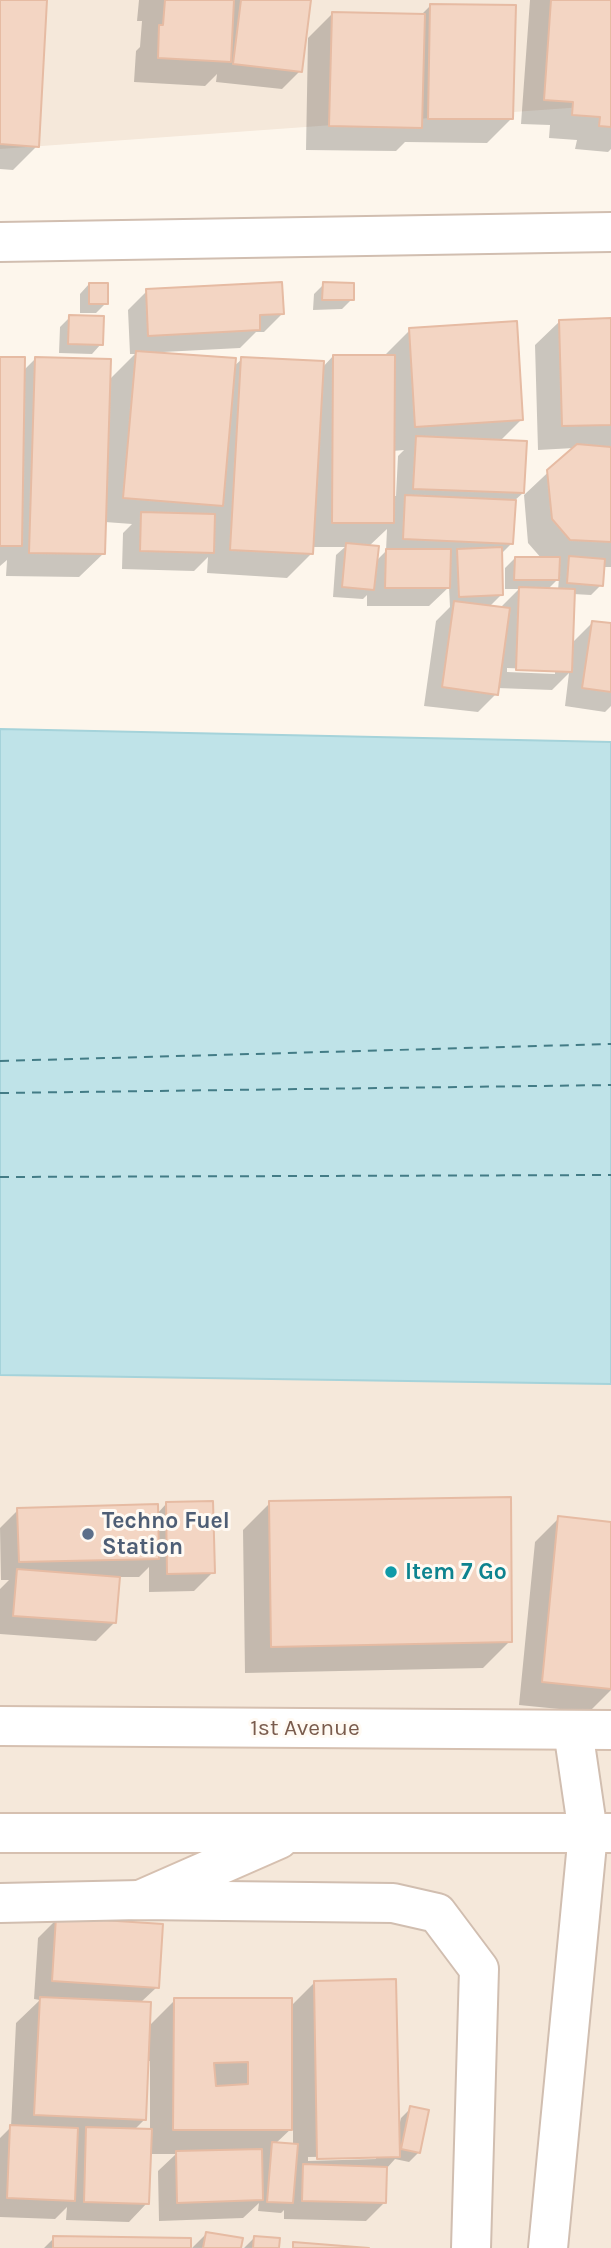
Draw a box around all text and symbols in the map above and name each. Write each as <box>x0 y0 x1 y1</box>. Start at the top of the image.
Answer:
place label: Techno Fuel Station <box>102 1507 230 1561</box>
marker: Techno Fuel Station <box>80 1526 96 1542</box>
place label: Item 7 Go <box>405 1558 507 1586</box>
marker: Item 7 Go <box>383 1564 399 1580</box>
street label: 1st Avenue <box>250 1714 360 1742</box>

